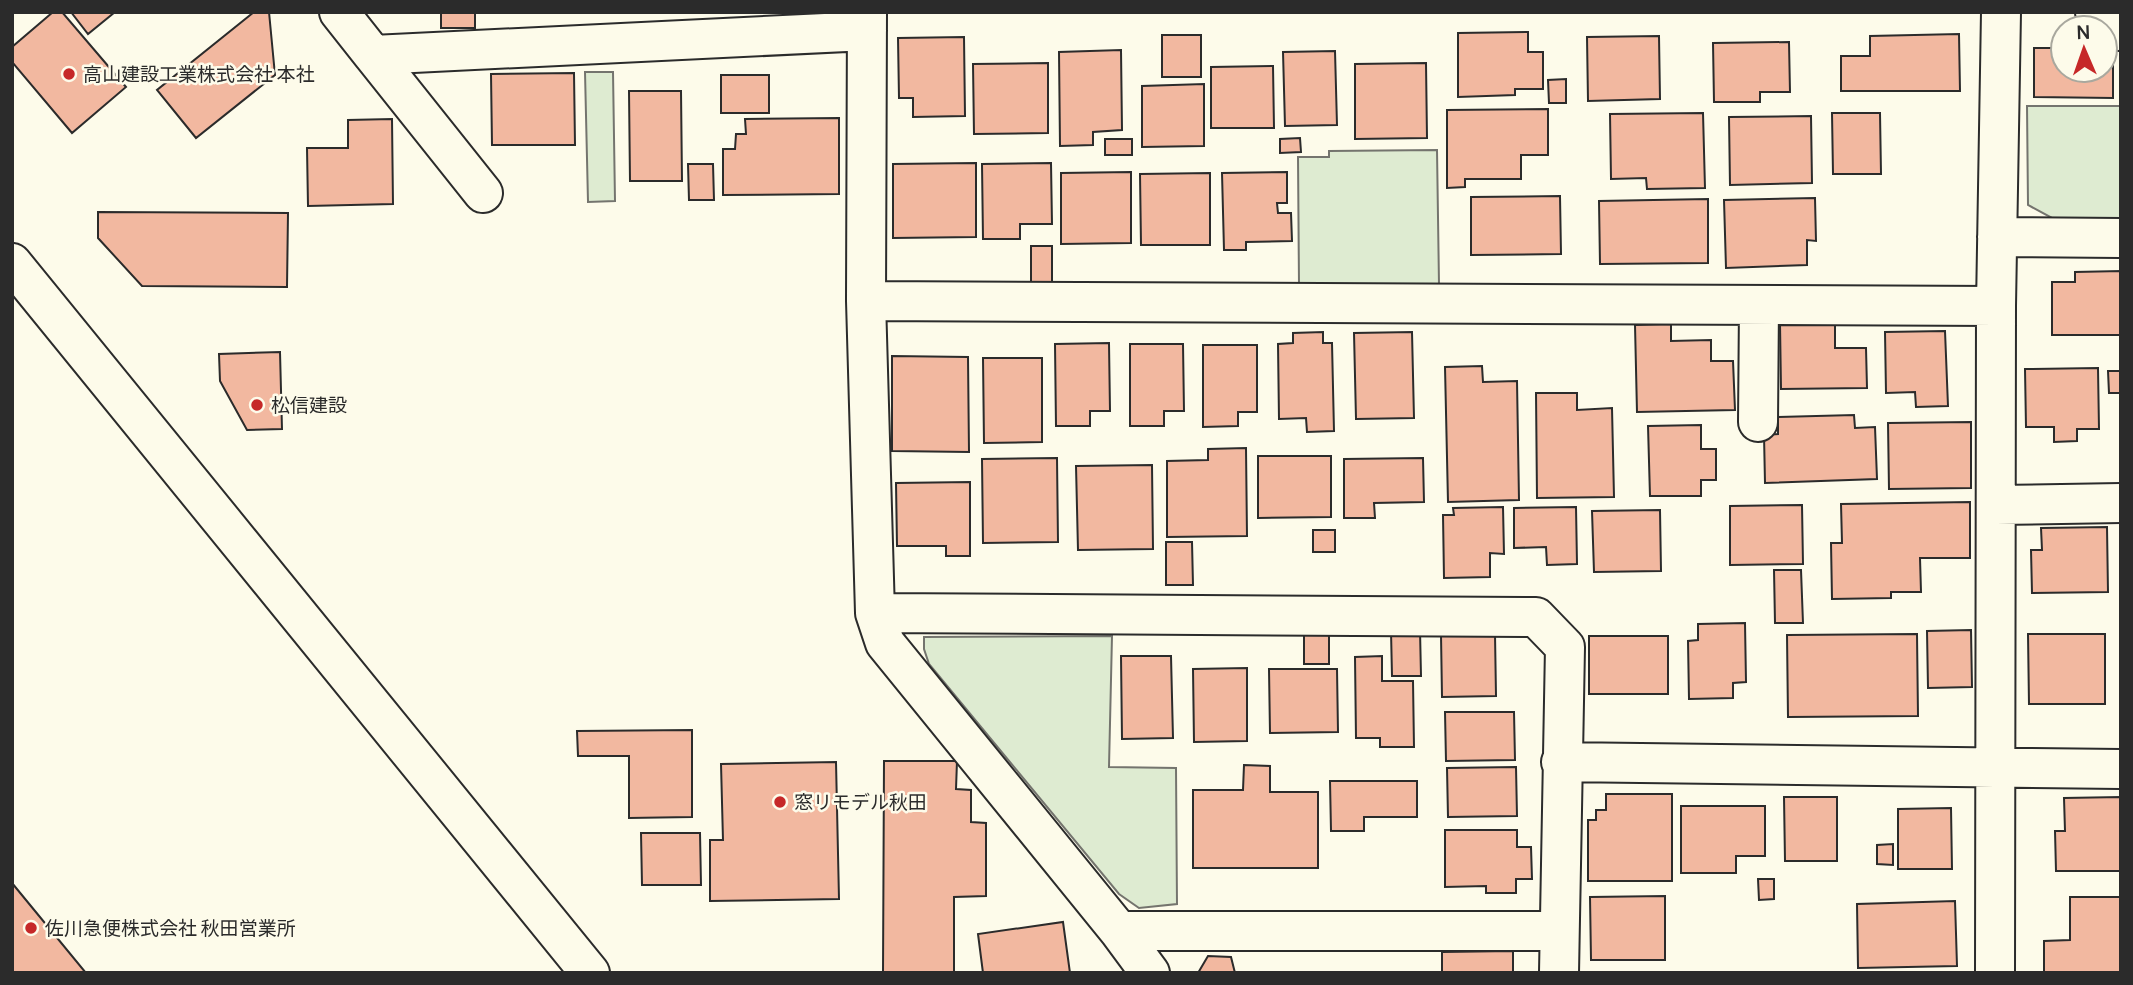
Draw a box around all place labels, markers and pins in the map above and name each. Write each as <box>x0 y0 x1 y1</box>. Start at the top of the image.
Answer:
place label: 高山建設工業株式会社 本社 <box>83 61 315 87</box>
marker: 高山建設工業株式会社 本社 <box>61 66 77 82</box>
place label: 松信建設 <box>271 392 347 418</box>
marker: 松信建設 <box>249 397 265 413</box>
place label: 窓リモデル秋田 <box>794 789 927 815</box>
marker: 窓リモデル秋田 <box>772 794 788 810</box>
place label: 佐川急便株式会社 秋田営業所 <box>45 915 296 941</box>
marker: 佐川急便株式会社 秋田営業所 <box>23 920 39 936</box>

